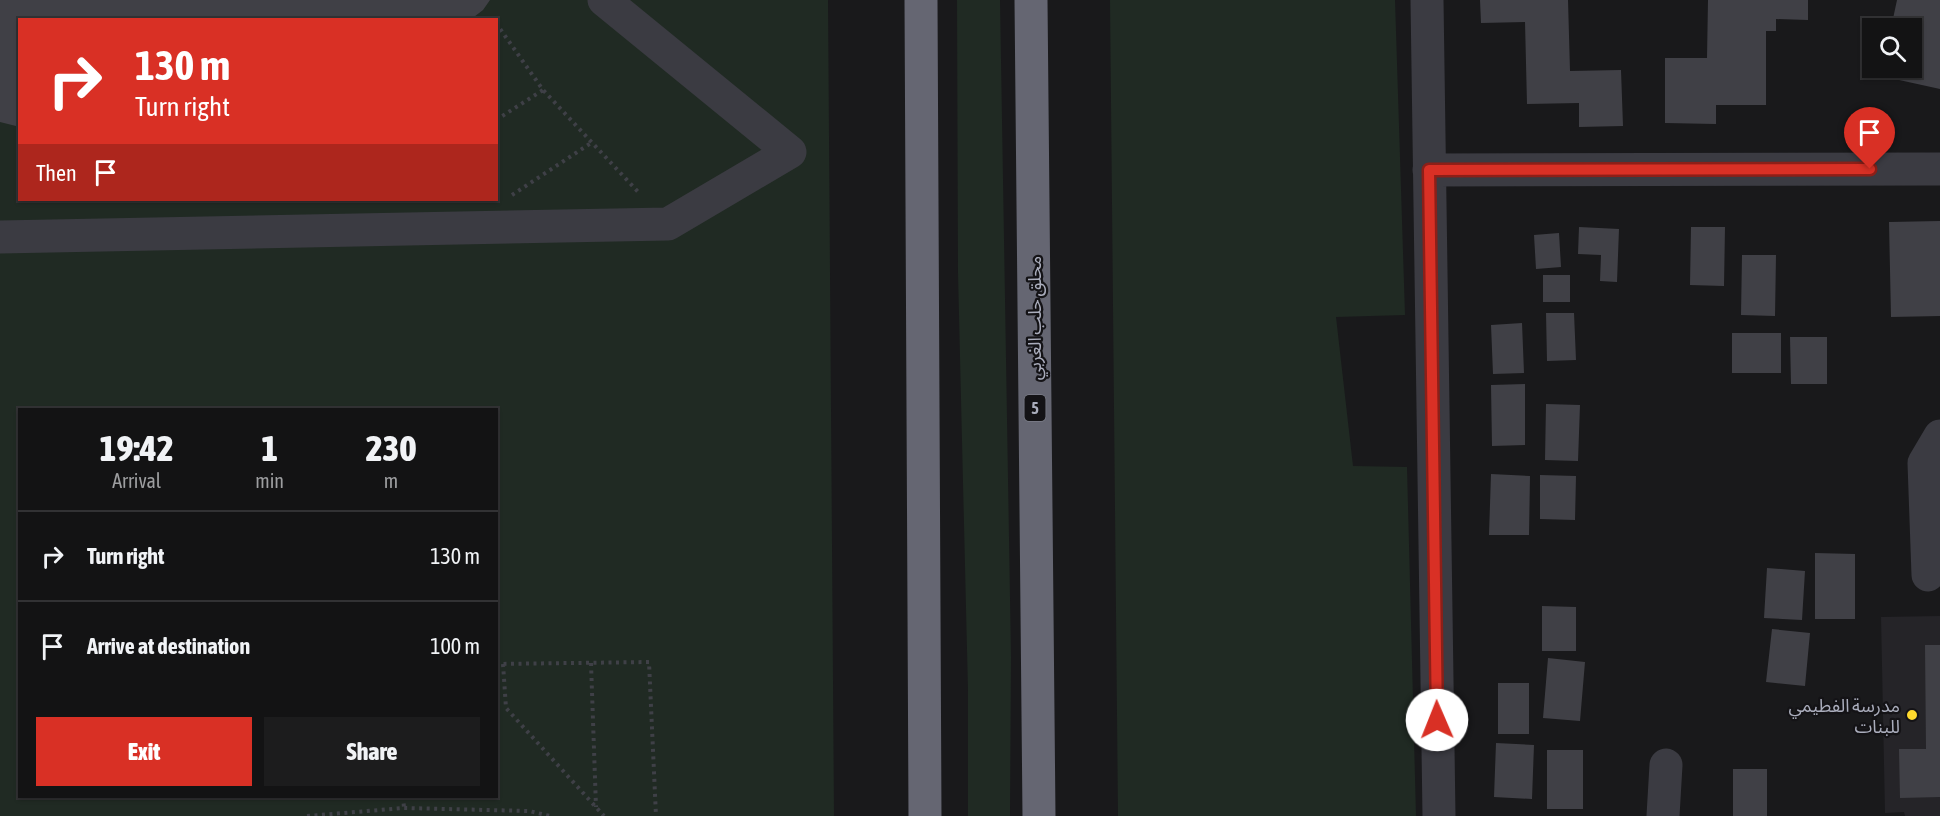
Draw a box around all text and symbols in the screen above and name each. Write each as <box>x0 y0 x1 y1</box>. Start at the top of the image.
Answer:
map controls <box>1862 18 1922 78</box>
button: search <box>1862 18 1922 78</box>
text: 130 m <box>135 41 230 89</box>
icon: right <box>36 42 114 120</box>
text: Turn right <box>135 91 230 122</box>
pin <box>1844 107 1895 169</box>
icon: arrive <box>1853 116 1886 149</box>
icon: arrive <box>89 156 122 189</box>
text: Then <box>36 160 77 186</box>
street label: محلق حلب الغربي <box>1024 256 1048 380</box>
road number: 5 <box>1024 395 1046 421</box>
text: 19:42 <box>100 427 174 469</box>
text: 1 <box>261 427 278 469</box>
text: 230 <box>366 427 416 469</box>
text: Arrival <box>112 469 161 492</box>
text: min <box>255 469 284 492</box>
text: m <box>384 469 398 492</box>
icon: right <box>36 540 69 573</box>
text: Turn right <box>87 543 164 569</box>
text: 130 m <box>430 543 480 569</box>
icon: arrive <box>36 630 69 663</box>
text: Arrive at destination <box>87 633 250 659</box>
text: 100 m <box>430 633 480 659</box>
position arrow <box>1405 688 1469 752</box>
place label: مدرسة الفطيمي للبنات <box>1789 695 1900 737</box>
marker: مدرسة الفطيمي للبنات <box>1905 708 1919 722</box>
button: Exit <box>36 717 252 786</box>
button: Share <box>264 717 480 786</box>

